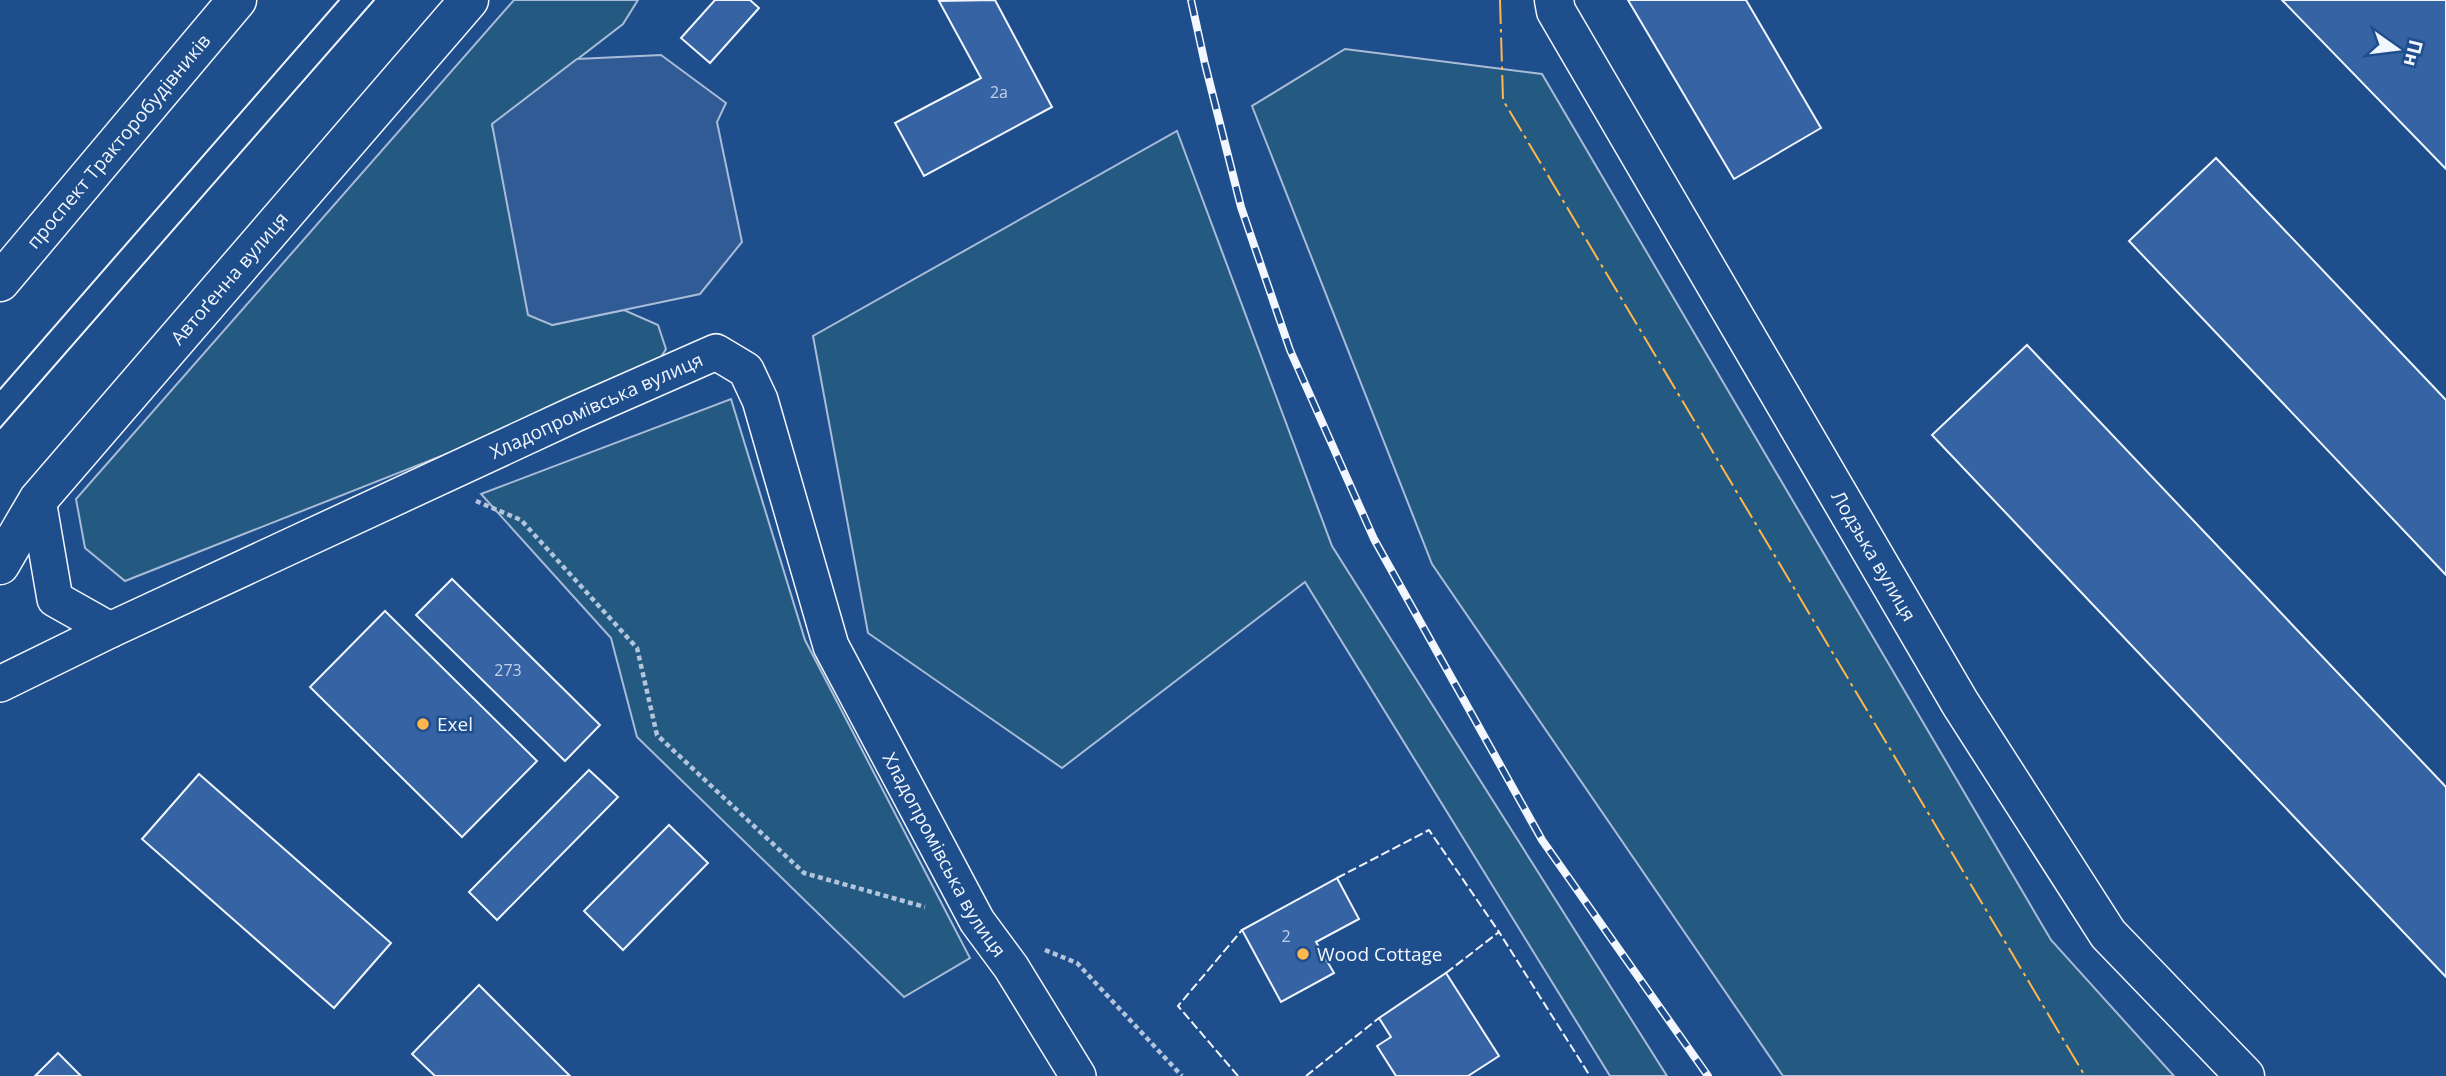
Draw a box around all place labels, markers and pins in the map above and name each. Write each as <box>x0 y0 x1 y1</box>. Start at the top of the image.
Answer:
place label: Exel <box>437 711 473 737</box>
marker: Exel <box>415 716 431 732</box>
place label: Wood Cottage <box>1317 941 1442 967</box>
marker: Wood Cottage <box>1295 946 1311 962</box>

